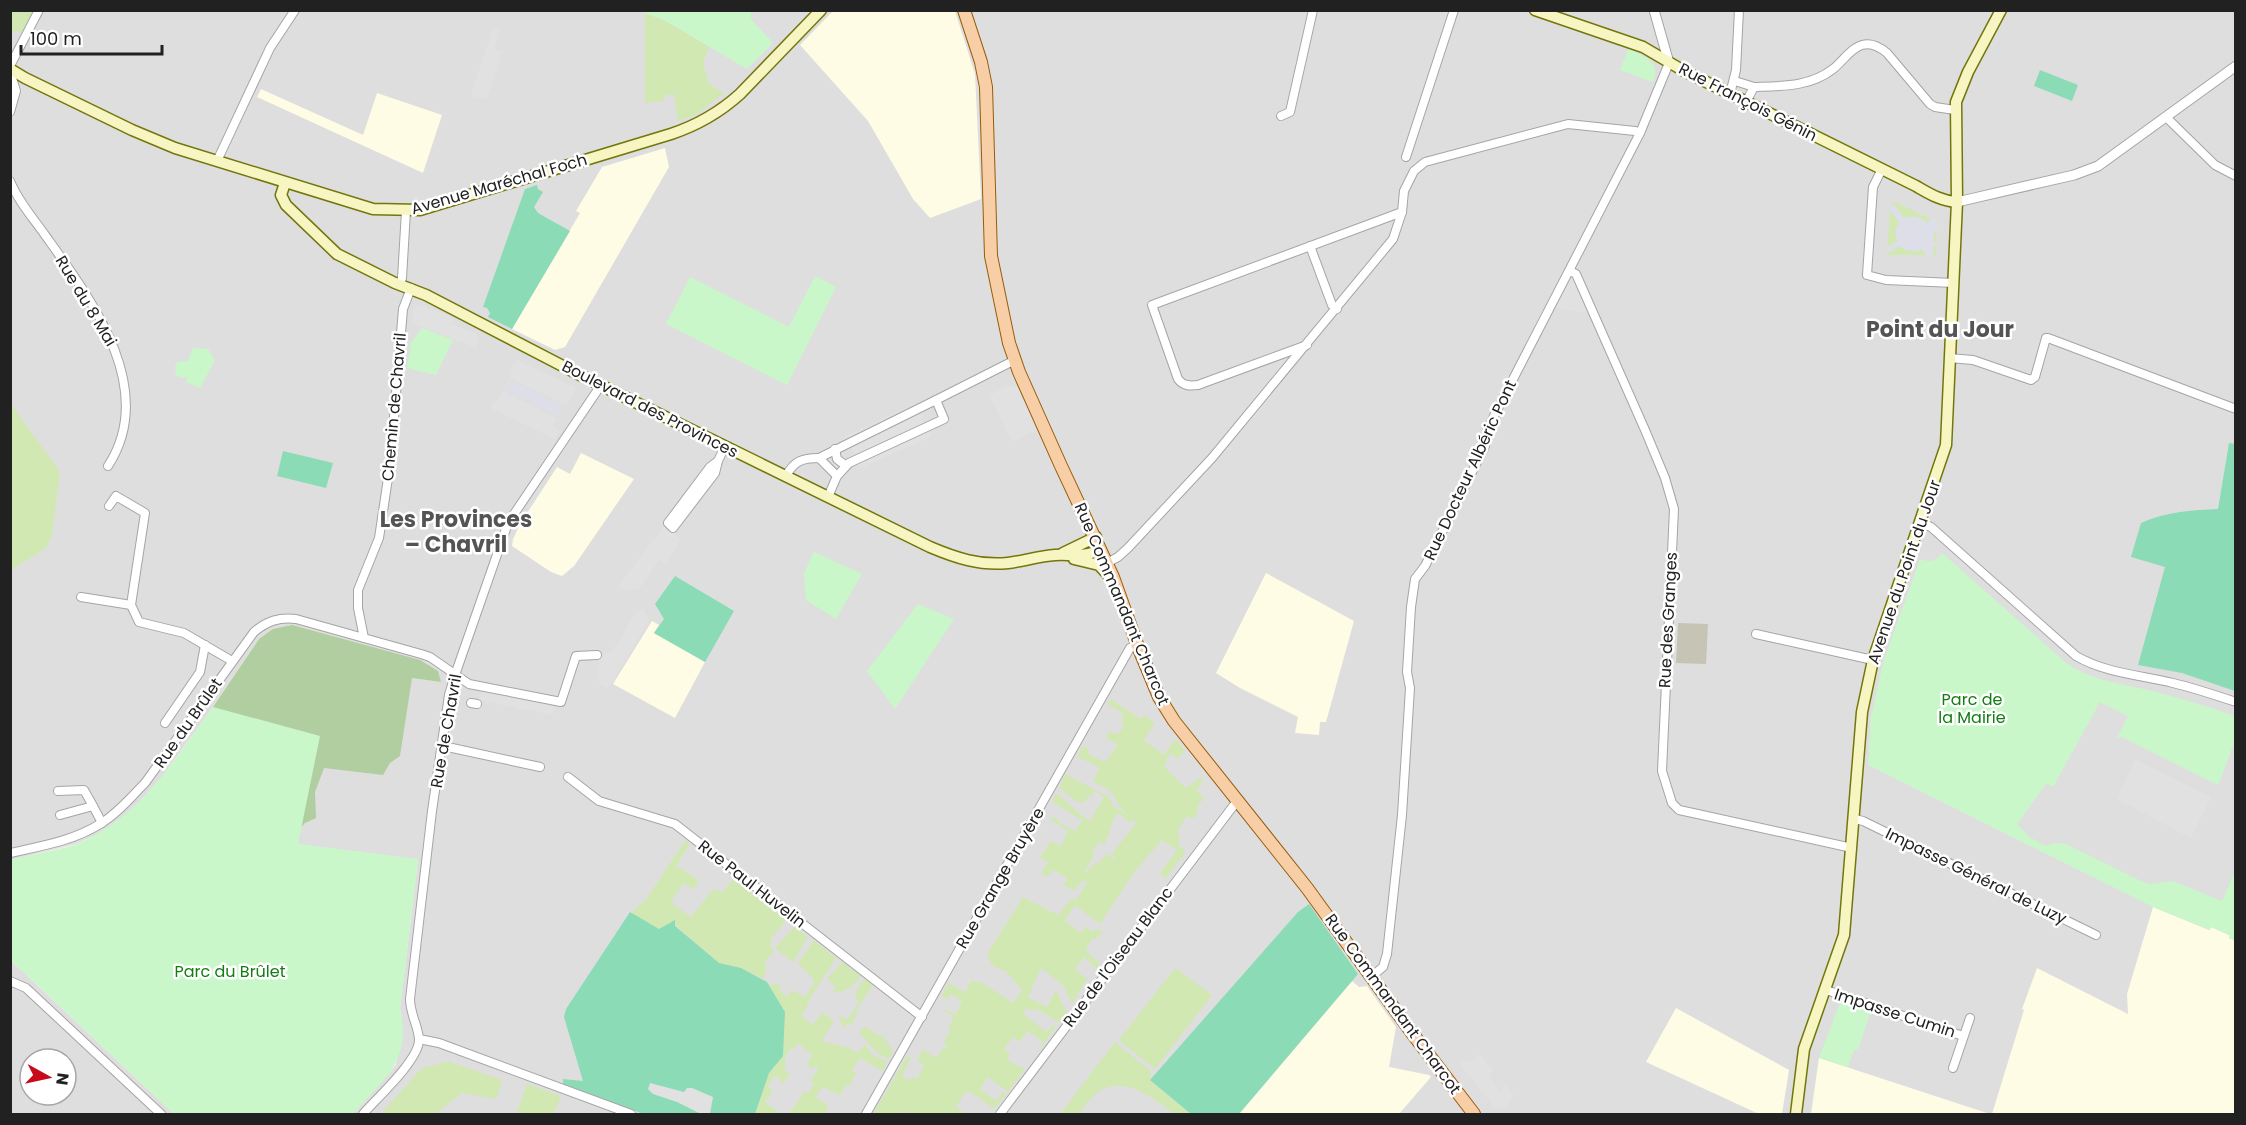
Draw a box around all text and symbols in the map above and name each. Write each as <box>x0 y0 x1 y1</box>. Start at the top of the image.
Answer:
scale bar <box>21 18 162 56</box>
text: 100 m <box>30 26 82 51</box>
street label: Rue François Génin <box>1675 57 1821 147</box>
street label: Avenue Maréchal Foch <box>408 148 590 220</box>
street label: Rue du 8 Mai <box>50 251 122 351</box>
district label: Point du Jour <box>1866 314 2014 345</box>
street label: Chemin de Chavril <box>376 332 412 482</box>
street label: Boulevard des Provinces <box>558 354 742 464</box>
street label: Rue Docteur Albéric Pont <box>1418 376 1522 564</box>
street label: Avenue du Point du Jour <box>1862 477 1946 667</box>
street label: Rue Commandant Charcot <box>1069 499 1175 709</box>
district label: Les Provinces – Chavril <box>380 504 532 560</box>
street label: Rue des Granges <box>1653 551 1683 689</box>
street label: Rue de Chavril <box>425 672 467 790</box>
street label: Rue du Brûlet <box>148 673 228 773</box>
park label: Parc de la Mairie <box>1938 688 2006 729</box>
street label: Rue Grange Bruyère <box>950 803 1050 953</box>
street label: Impasse Général de Luzy <box>1882 822 2070 930</box>
street label: Rue Paul Huvelin <box>693 835 811 933</box>
street label: Rue de l'Oiseau Blanc <box>1058 882 1179 1032</box>
street label: Rue Commandant Charcot <box>1320 909 1466 1099</box>
park label: Parc du Brûlet <box>174 960 286 983</box>
street label: Impasse Cumin <box>1831 983 1959 1043</box>
north arrow <box>18 1047 78 1107</box>
text: N <box>50 1071 75 1087</box>

